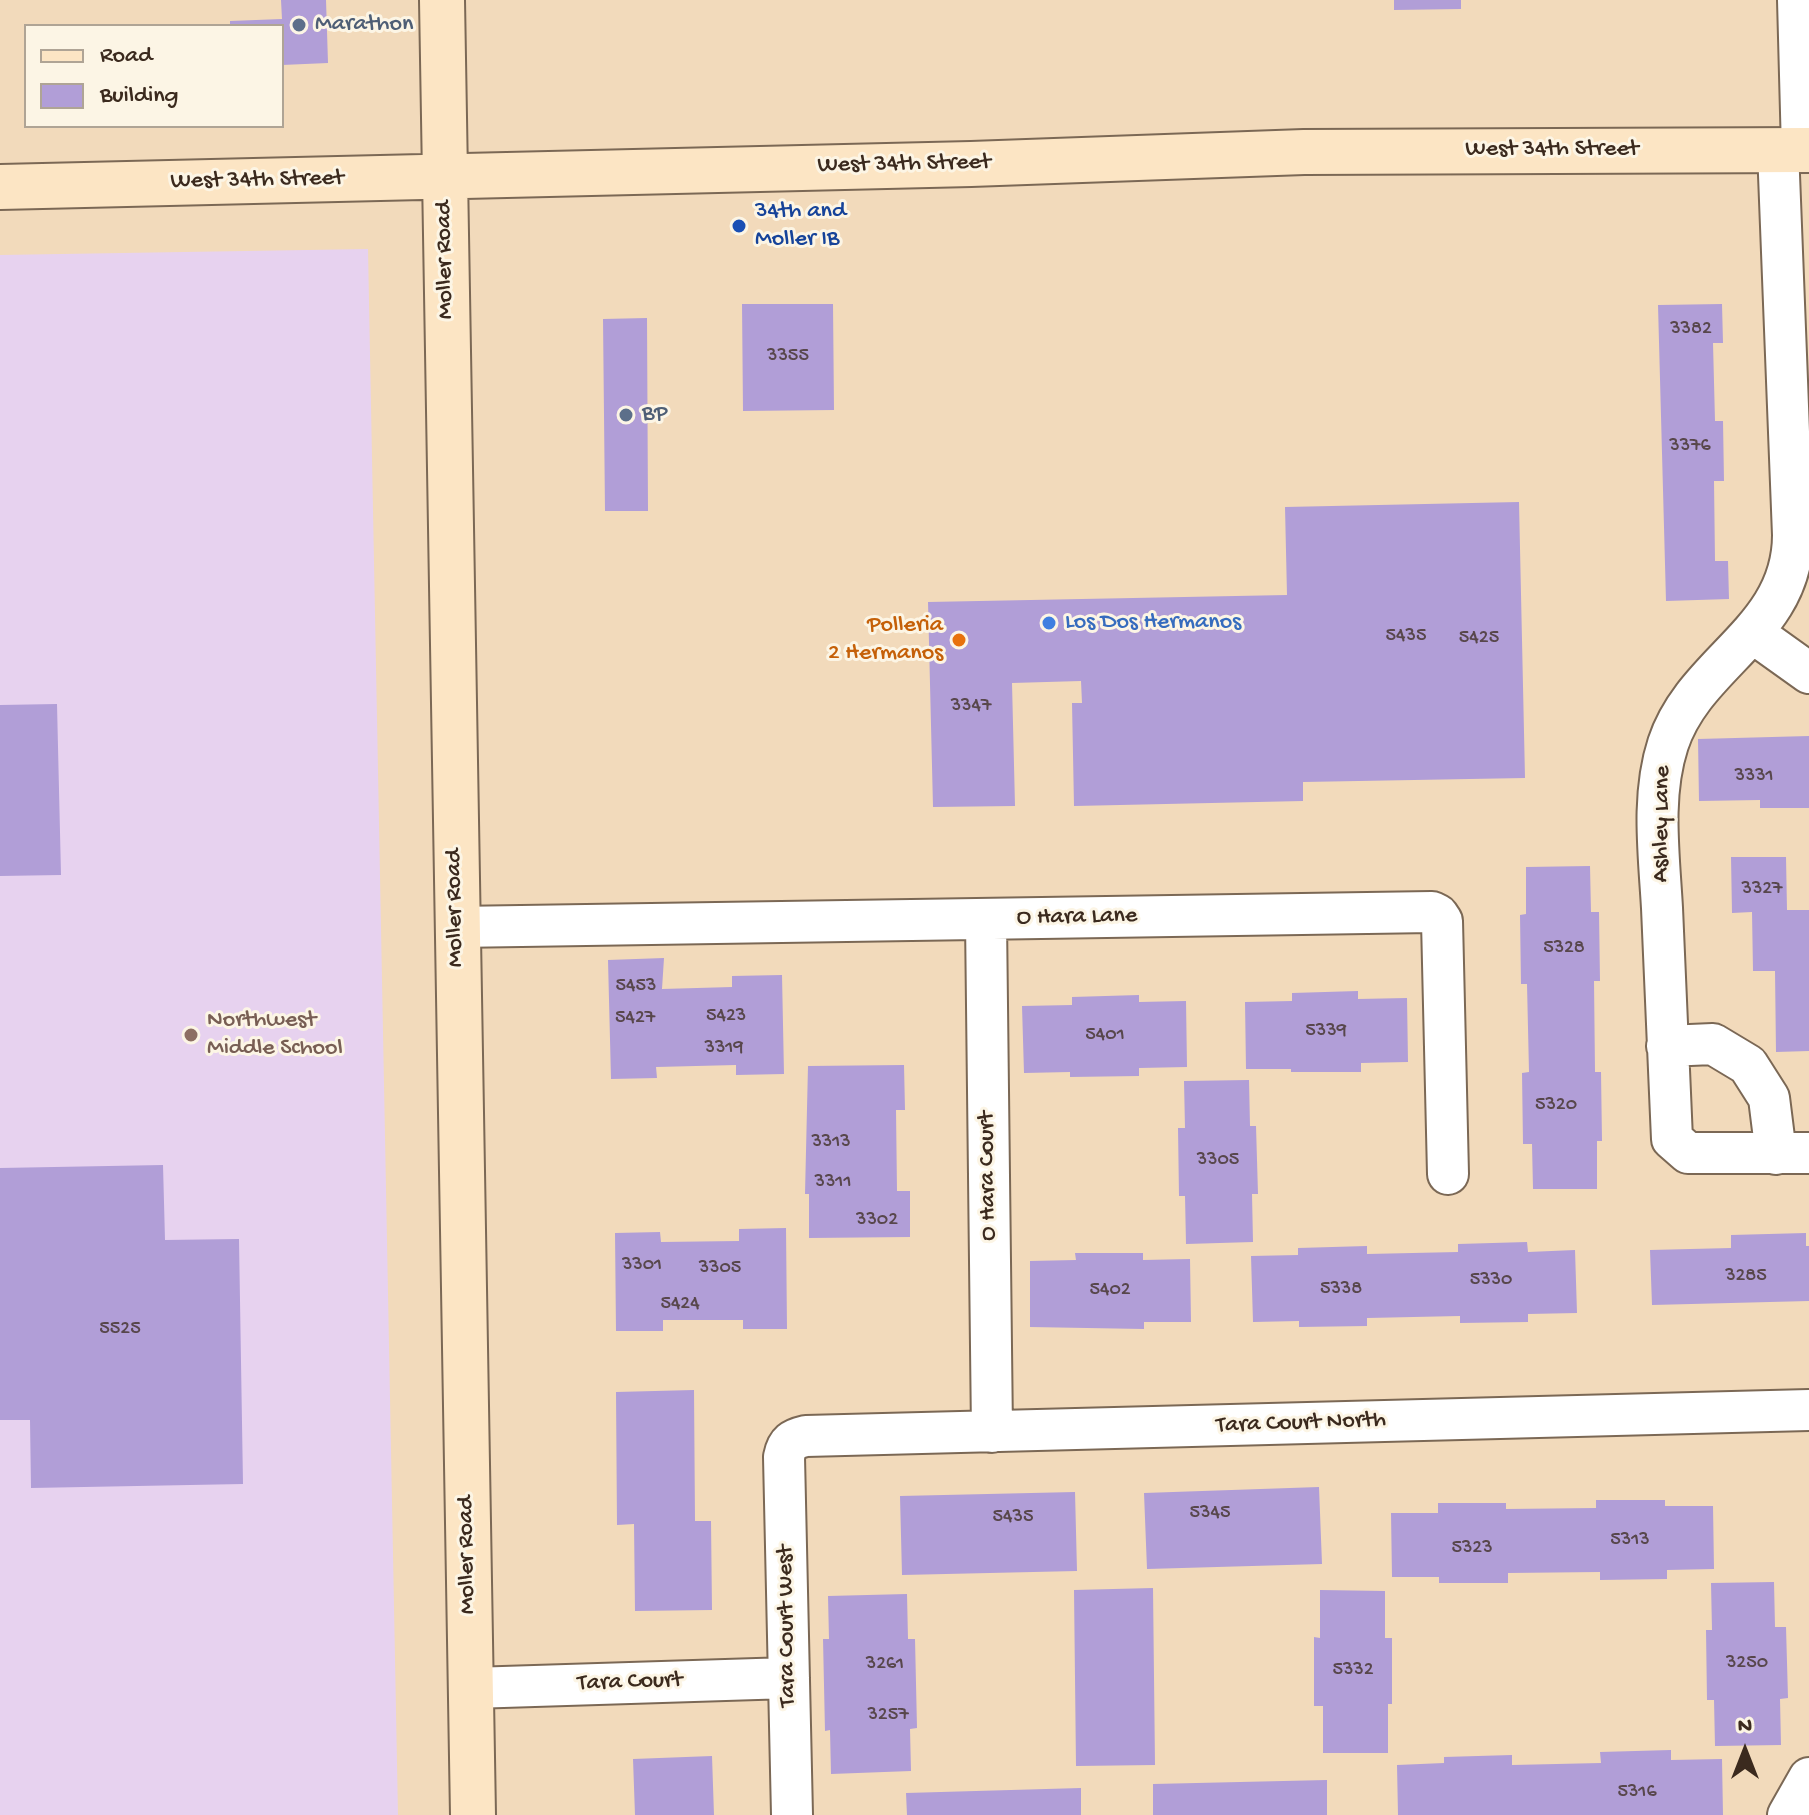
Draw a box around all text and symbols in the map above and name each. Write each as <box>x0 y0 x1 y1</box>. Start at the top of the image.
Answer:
place label: Marathon <box>315 11 413 39</box>
marker: Marathon <box>290 16 308 34</box>
legend <box>24 24 284 128</box>
text: Road <box>100 42 152 71</box>
text: Building <box>100 82 178 111</box>
street label: West 34th Street <box>1465 136 1639 164</box>
street label: West 34th Street <box>817 149 991 181</box>
street label: West 34th Street <box>170 165 344 197</box>
place label: 34th and Moller IB <box>755 198 846 254</box>
street label: Moller Road <box>431 200 461 320</box>
marker: 34th and Moller IB <box>730 217 748 235</box>
house number: 3382 <box>1670 318 1712 342</box>
house number: 3355 <box>767 345 809 369</box>
place label: BP <box>642 401 668 429</box>
marker: BP <box>617 406 635 424</box>
house number: 3376 <box>1669 435 1711 459</box>
place label: Los Dos Hermanos <box>1065 609 1241 637</box>
place label: Polleria 2 Hermanos <box>828 612 943 668</box>
marker: Los Dos Hermanos <box>1040 614 1058 632</box>
house number: 5435 <box>1386 625 1426 649</box>
house number: 5425 <box>1459 627 1499 651</box>
marker: Polleria 2 Hermanos <box>950 631 968 649</box>
house number: 3347 <box>951 695 991 719</box>
street label: Ashley Lane <box>1648 765 1678 883</box>
house number: 3331 <box>1734 765 1774 789</box>
street label: Moller Road <box>441 848 471 968</box>
house number: 3327 <box>1742 878 1782 902</box>
street label: O Hara Lane <box>1016 903 1138 933</box>
house number: 5328 <box>1543 937 1585 961</box>
house number: 5453 <box>616 975 656 999</box>
house number: 5423 <box>706 1005 746 1029</box>
place label: Northwest Middle School <box>207 1007 343 1063</box>
house number: 5427 <box>615 1007 655 1031</box>
house number: 5339 <box>1305 1020 1347 1044</box>
house number: 5401 <box>1085 1024 1125 1048</box>
marker: Northwest Middle School <box>182 1026 200 1044</box>
house number: 3319 <box>705 1037 743 1061</box>
house number: 5320 <box>1535 1094 1577 1118</box>
street label: O Hara Court <box>973 1111 1005 1241</box>
house number: 3313 <box>811 1131 851 1155</box>
house number: 3305 <box>1197 1149 1239 1173</box>
house number: 3311 <box>815 1171 851 1195</box>
house number: 3302 <box>856 1209 898 1233</box>
house number: 3301 <box>622 1254 662 1278</box>
house number: 3305 <box>699 1257 741 1281</box>
house number: 3285 <box>1725 1265 1767 1289</box>
house number: 5330 <box>1470 1269 1512 1293</box>
house number: 5338 <box>1320 1278 1362 1302</box>
house number: 5402 <box>1089 1279 1131 1303</box>
house number: 5424 <box>660 1293 700 1317</box>
house number: 5525 <box>99 1318 141 1342</box>
street label: Tara Court North <box>1216 1407 1386 1441</box>
street label: Moller Road <box>453 1495 483 1615</box>
house number: 5345 <box>1190 1502 1230 1526</box>
house number: 5435 <box>993 1506 1033 1530</box>
house number: 5313 <box>1610 1529 1650 1553</box>
house number: 5323 <box>1451 1537 1493 1561</box>
street label: Tara Court West <box>772 1545 804 1707</box>
house number: 3250 <box>1726 1652 1768 1676</box>
house number: 3261 <box>866 1653 904 1677</box>
house number: 5332 <box>1332 1659 1374 1683</box>
street label: Tara Court <box>577 1667 683 1699</box>
house number: 3257 <box>867 1704 909 1728</box>
north arrow <box>1705 1711 1785 1791</box>
text: N <box>1738 1714 1752 1740</box>
house number: 5316 <box>1617 1781 1657 1805</box>

